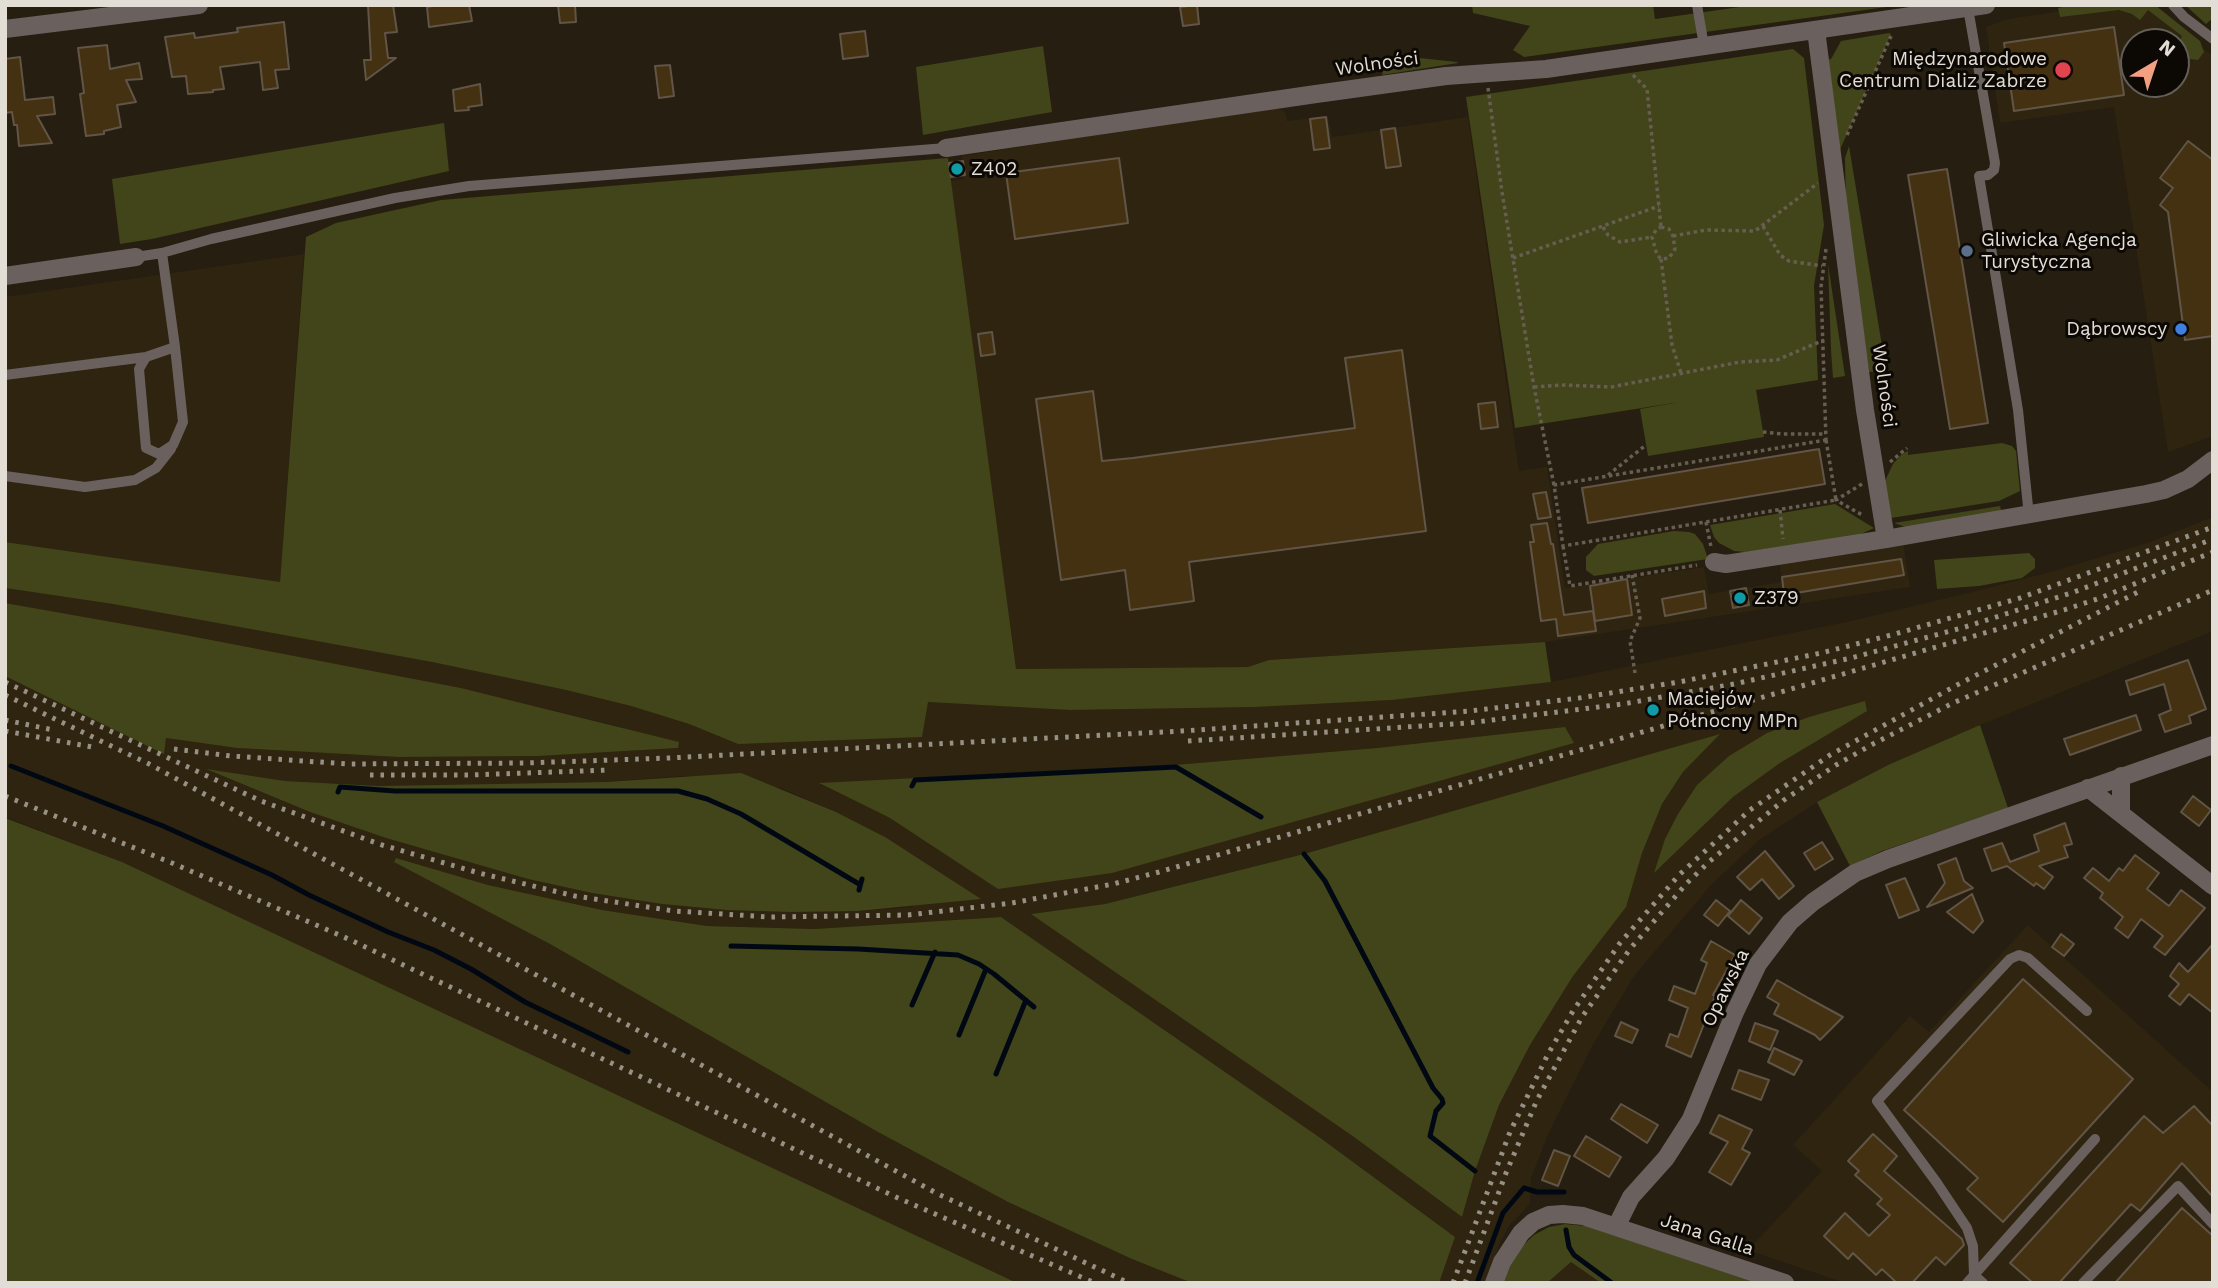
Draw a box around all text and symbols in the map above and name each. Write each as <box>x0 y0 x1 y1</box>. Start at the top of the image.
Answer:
north arrow <box>2120 28 2190 98</box>
text: N <box>2155 34 2180 61</box>
street label: Wolności <box>1334 47 1420 81</box>
place label: Międzynarodowe Centrum Dializ Zabrze <box>1839 48 2047 92</box>
marker: Międzynarodowe Centrum Dializ Zabrze <box>2053 60 2073 80</box>
place label: Z402 <box>971 158 1017 180</box>
marker: Z402 <box>949 161 965 177</box>
place label: Gliwicka Agencja Turystyczna <box>1981 229 2137 273</box>
marker: Gliwicka Agencja Turystyczna <box>1959 243 1975 259</box>
place label: Dąbrowscy <box>2066 318 2167 340</box>
marker: Dąbrowscy <box>2173 321 2189 337</box>
street label: Wolności <box>1867 343 1901 429</box>
place label: Z379 <box>1754 587 1799 609</box>
marker: Z379 <box>1732 590 1748 606</box>
place label: Maciejów Północny MPn <box>1667 688 1798 732</box>
marker: Maciejów Północny MPn <box>1645 702 1661 718</box>
street label: Opawska <box>1697 945 1755 1031</box>
street label: Jana Galla <box>1657 1209 1757 1261</box>

